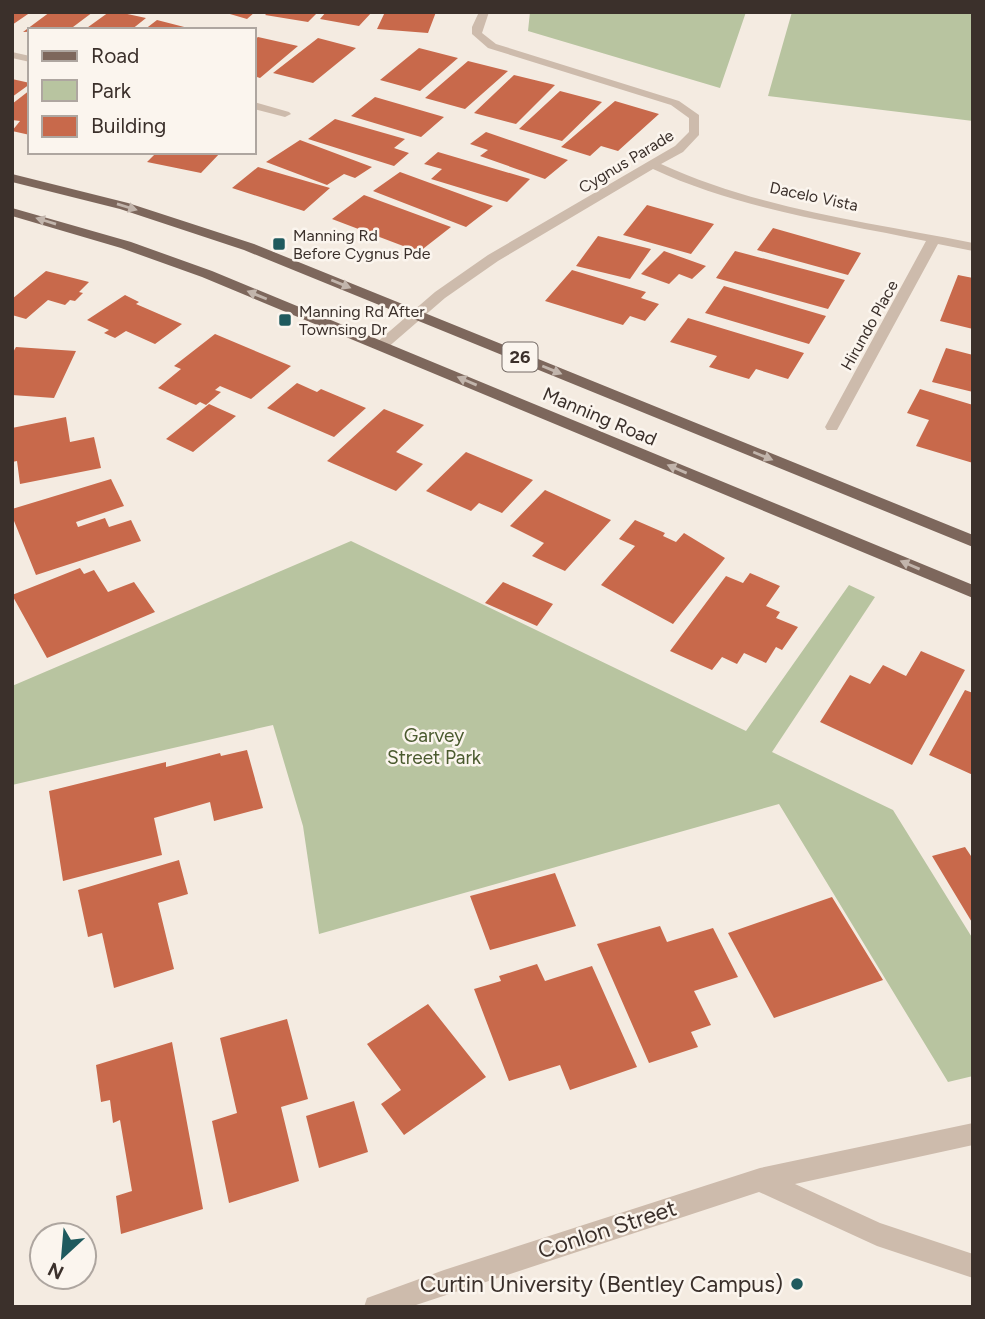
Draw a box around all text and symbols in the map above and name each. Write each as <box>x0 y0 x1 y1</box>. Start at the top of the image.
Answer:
legend <box>28 28 256 154</box>
text: Road <box>91 43 139 68</box>
text: Park <box>91 78 132 103</box>
text: Building <box>91 113 166 138</box>
street label: Cygnus Parade <box>575 126 677 197</box>
street label: Dacelo Vista <box>768 178 860 215</box>
one-way arrow <box>117 203 138 213</box>
one-way arrow <box>35 215 56 225</box>
place label: Manning Rd Before Cygnus Pde <box>293 226 431 263</box>
marker: Manning Rd Before Cygnus Pde <box>271 236 287 252</box>
street label: Hirundo Place <box>837 277 902 374</box>
one-way arrow <box>331 279 352 290</box>
one-way arrow <box>246 289 267 300</box>
place label: Manning Rd After Townsing Dr <box>299 302 425 339</box>
marker: Manning Rd After Townsing Dr <box>277 312 293 328</box>
road number: 26 <box>503 342 538 372</box>
one-way arrow <box>542 365 563 376</box>
one-way arrow <box>456 376 477 387</box>
street label: Manning Road <box>539 382 660 451</box>
one-way arrow <box>752 451 773 462</box>
one-way arrow <box>666 463 687 474</box>
one-way arrow <box>899 560 920 571</box>
park label: Garvey Street Park <box>387 724 482 769</box>
street label: Conlon Street <box>534 1193 680 1265</box>
north arrow <box>28 1221 98 1291</box>
text: N <box>44 1257 67 1284</box>
place label: Curtin University (Bentley Campus) <box>420 1270 783 1298</box>
marker: Curtin University (Bentley Campus) <box>789 1276 805 1292</box>

